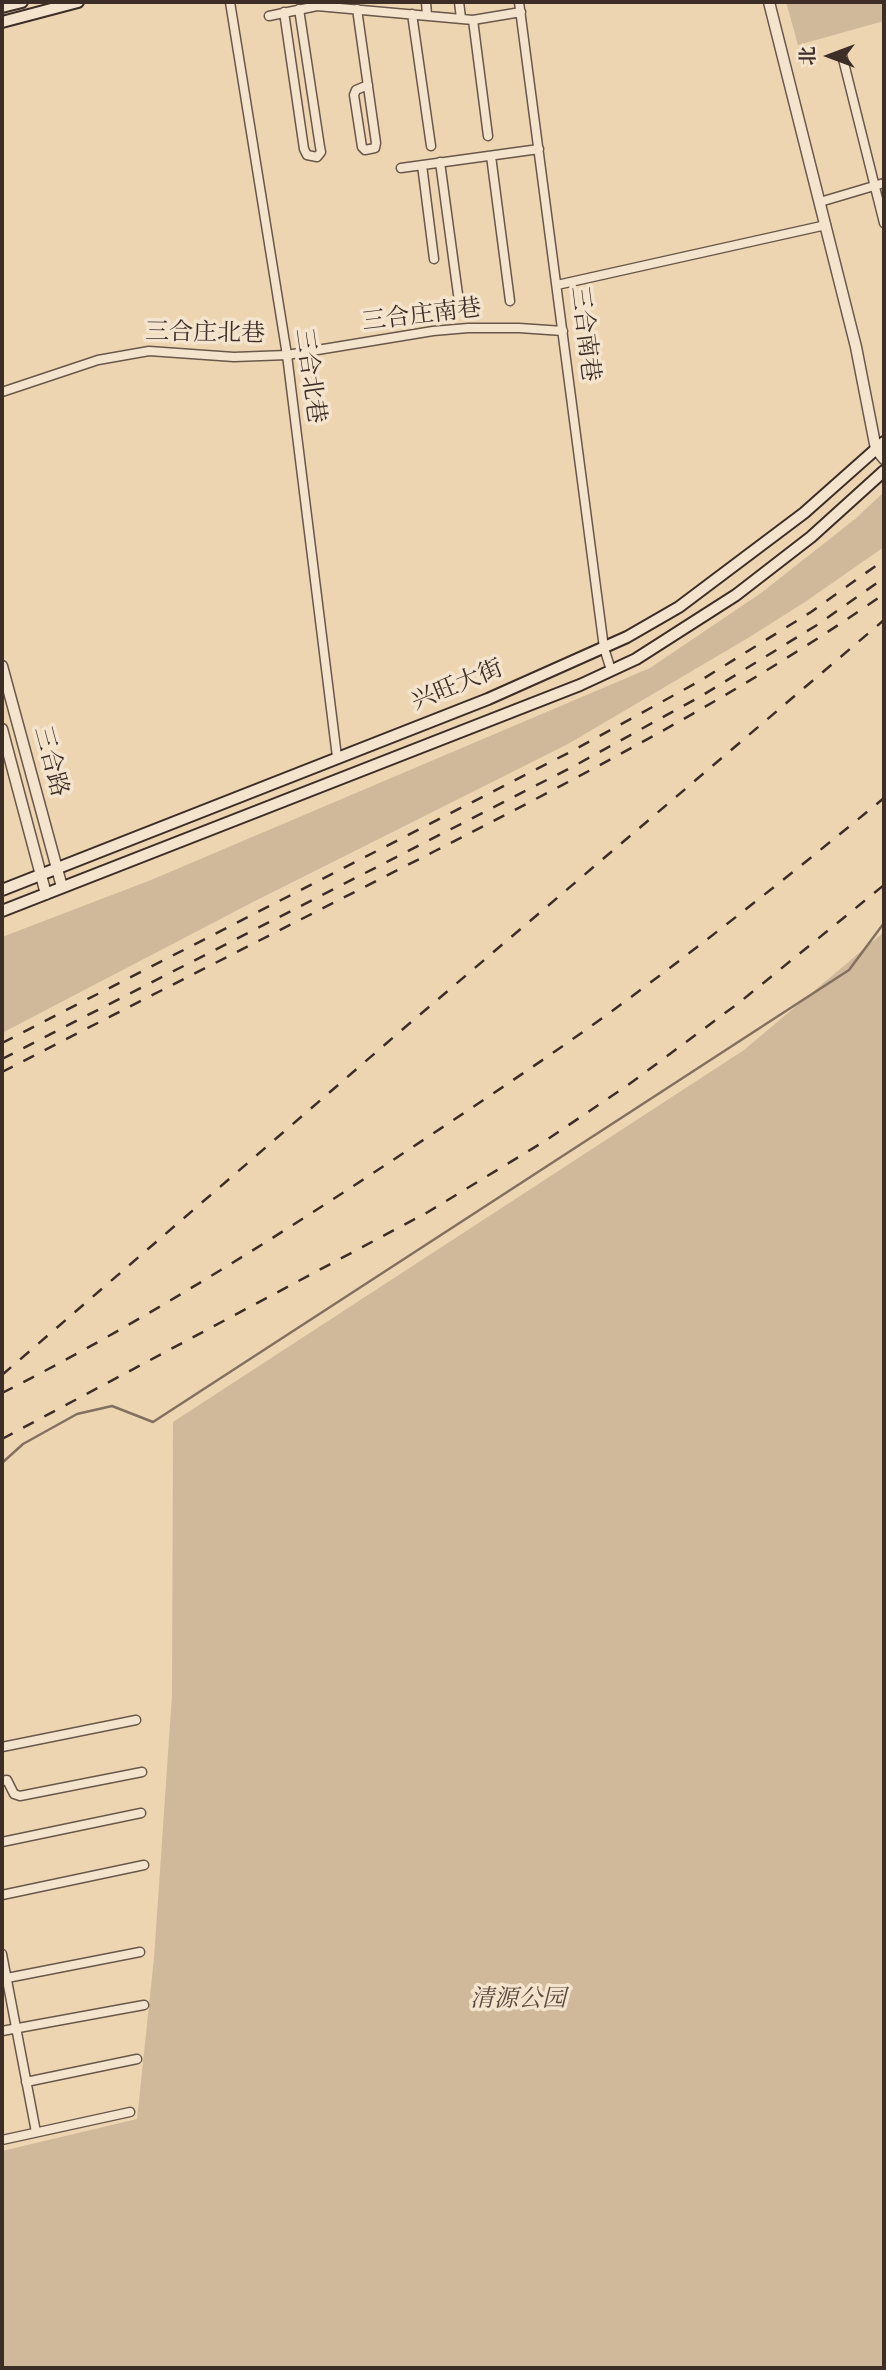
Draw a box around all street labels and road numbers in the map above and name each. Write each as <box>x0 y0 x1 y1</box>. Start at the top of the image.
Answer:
street label: 三合南巷 <box>563 285 603 383</box>
street label: 三合庄南巷 <box>361 295 483 339</box>
street label: 三合庄北巷 <box>145 320 265 350</box>
street label: 三合北巷 <box>287 326 329 426</box>
street label: 兴旺大街 <box>408 656 508 718</box>
street label: 三合路 <box>26 723 72 801</box>

